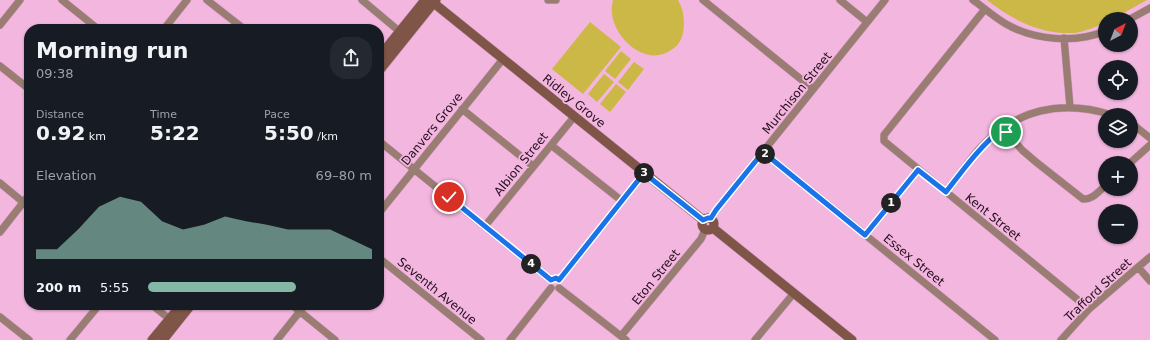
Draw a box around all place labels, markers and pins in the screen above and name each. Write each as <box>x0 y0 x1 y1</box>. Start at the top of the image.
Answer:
pin <box>989 115 1023 149</box>
pin: 2 <box>755 144 775 164</box>
pin: 3 <box>634 163 654 183</box>
pin <box>432 180 466 214</box>
pin: 1 <box>881 193 901 213</box>
pin: 4 <box>521 254 541 274</box>

